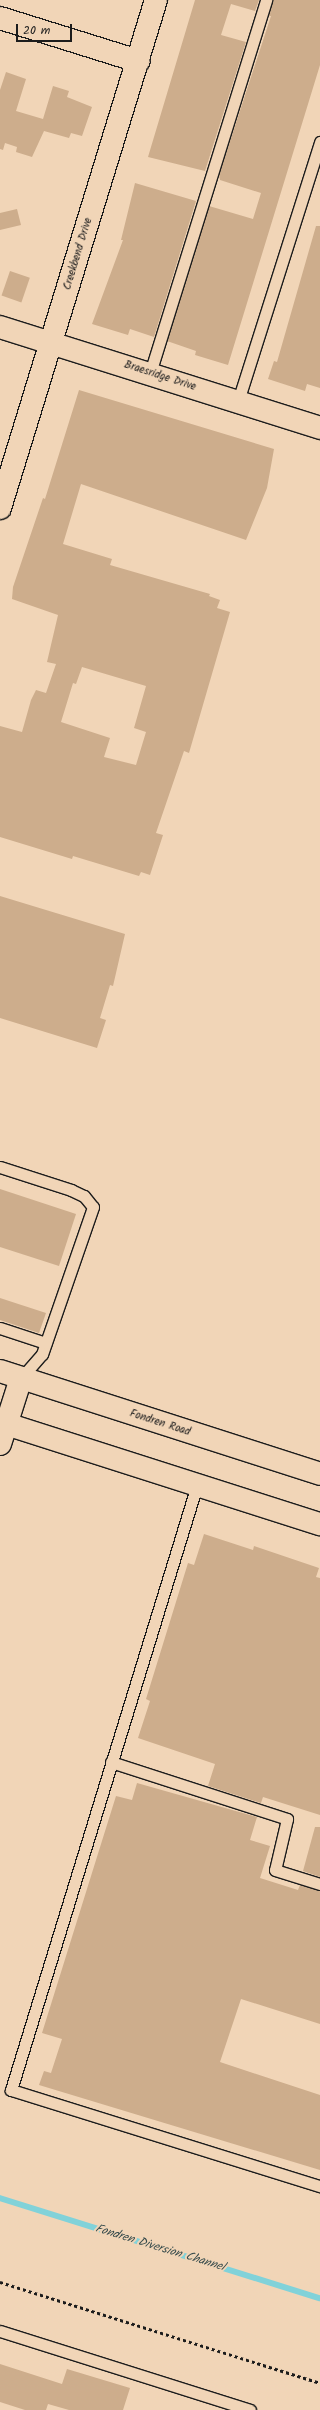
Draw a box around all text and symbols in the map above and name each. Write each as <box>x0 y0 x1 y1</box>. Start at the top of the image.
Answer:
scale bar <box>18 16 74 42</box>
text: 20 m <box>23 21 50 40</box>
street label: Creekbend Drive <box>61 216 95 292</box>
street label: Braesridge Drive <box>122 358 198 394</box>
street label: Fondren Road <box>128 1407 192 1439</box>
water label: Fondren Diversion Channel <box>93 2221 227 2275</box>

